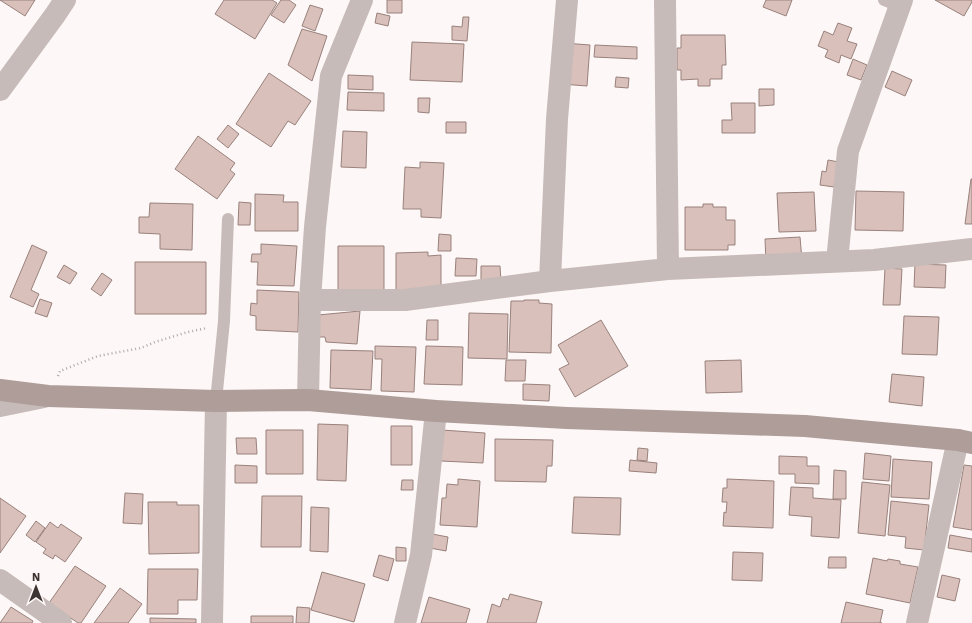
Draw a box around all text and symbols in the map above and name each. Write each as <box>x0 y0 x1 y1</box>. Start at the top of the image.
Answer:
north arrow <box>16 567 56 607</box>
text: N <box>32 571 40 584</box>

